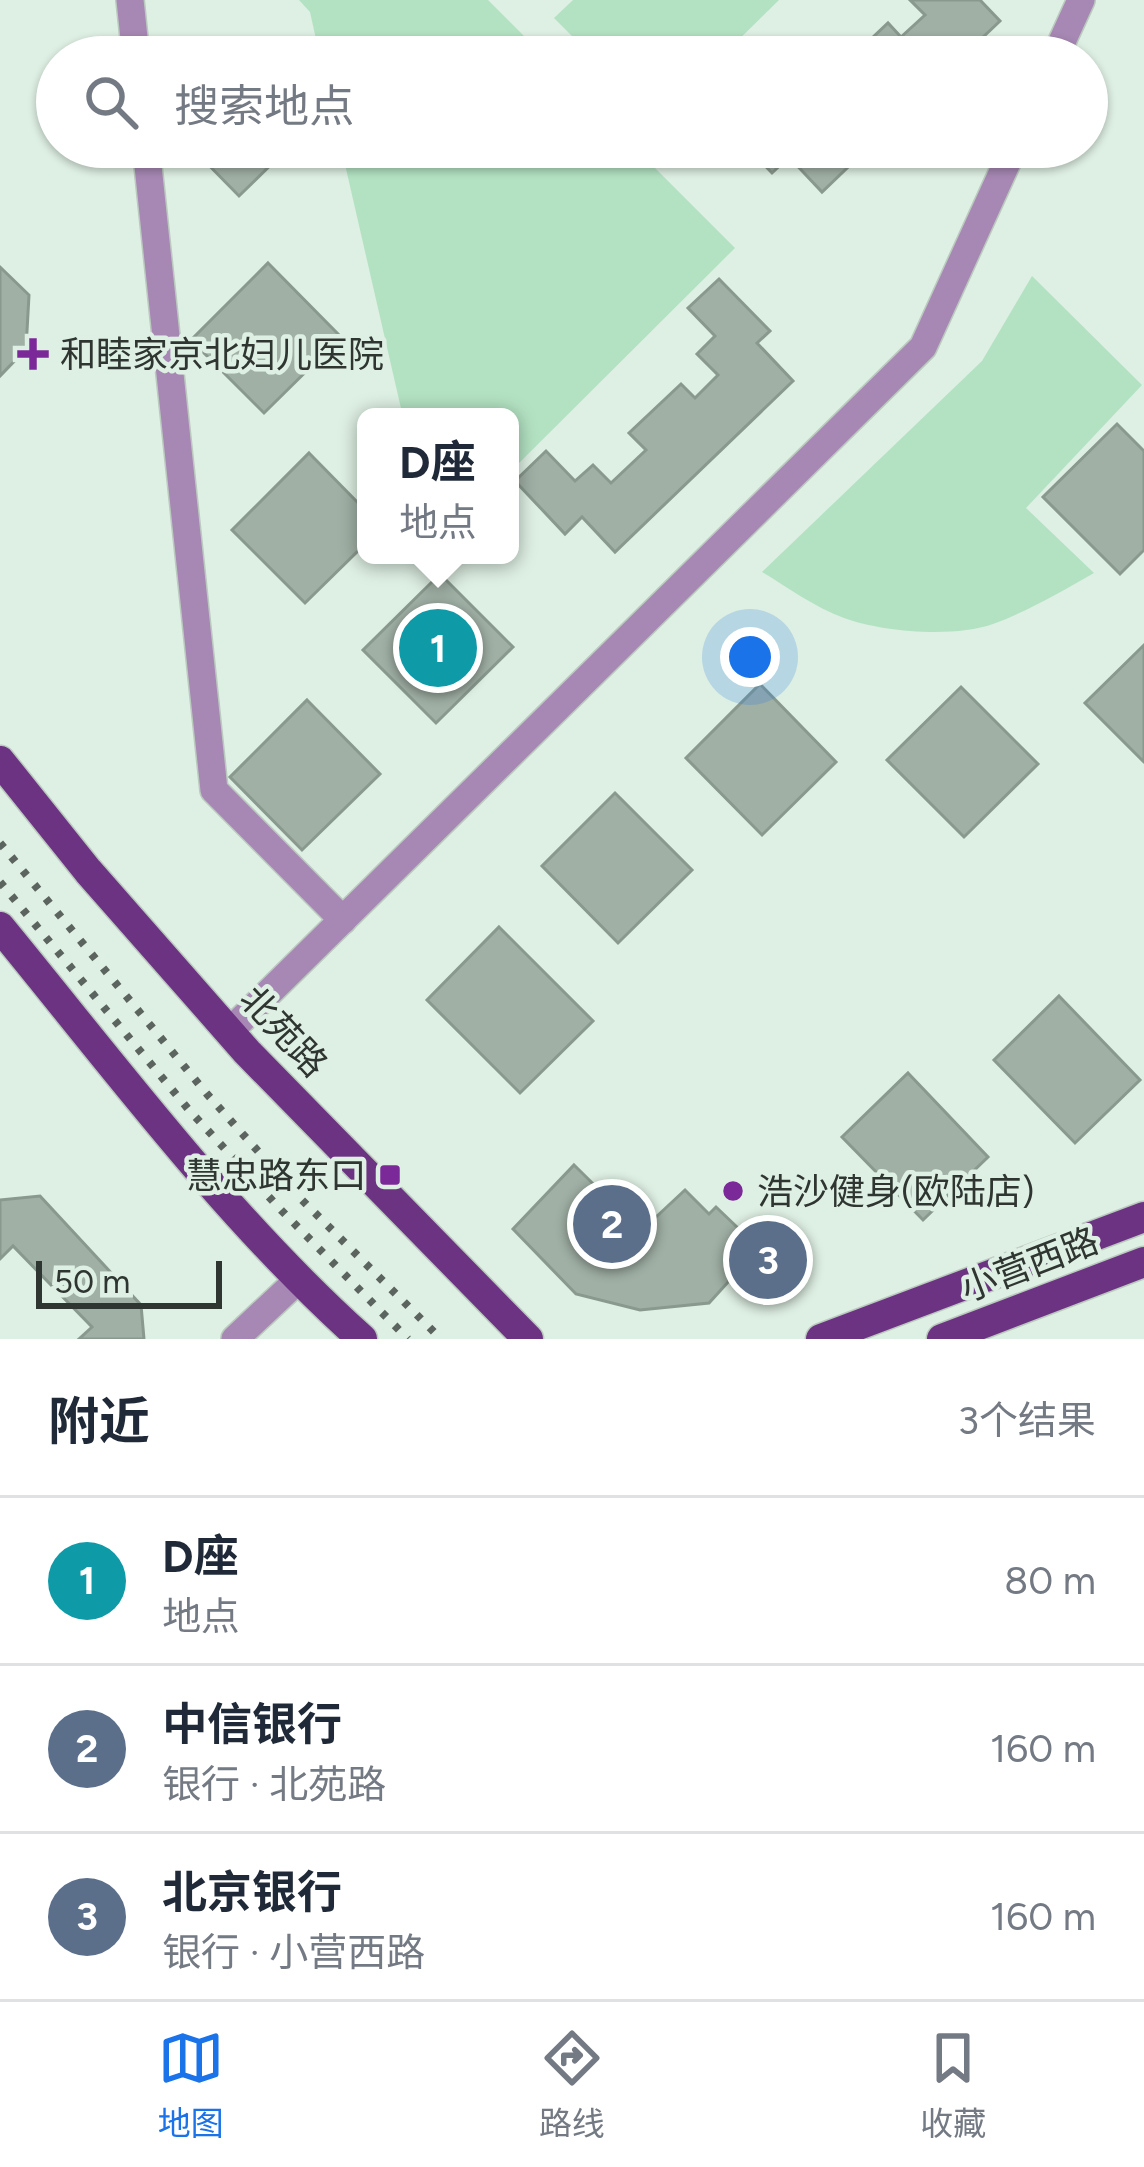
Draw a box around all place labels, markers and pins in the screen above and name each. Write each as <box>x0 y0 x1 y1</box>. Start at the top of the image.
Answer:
place label: 和睦家京北妇儿医院 <box>60 333 384 376</box>
marker: 和睦家京北妇儿医院 <box>17 338 49 370</box>
pin: 1 <box>399 603 477 693</box>
place label: 慧忠路东口 <box>186 1154 366 1197</box>
marker: 慧忠路东口 <box>377 1162 403 1188</box>
place label: 浩沙健身(欧陆店) <box>757 1170 1034 1213</box>
marker: 浩沙健身(欧陆店) <box>720 1178 746 1204</box>
pin: 2 <box>573 1179 651 1269</box>
pin: 3 <box>729 1215 807 1305</box>

